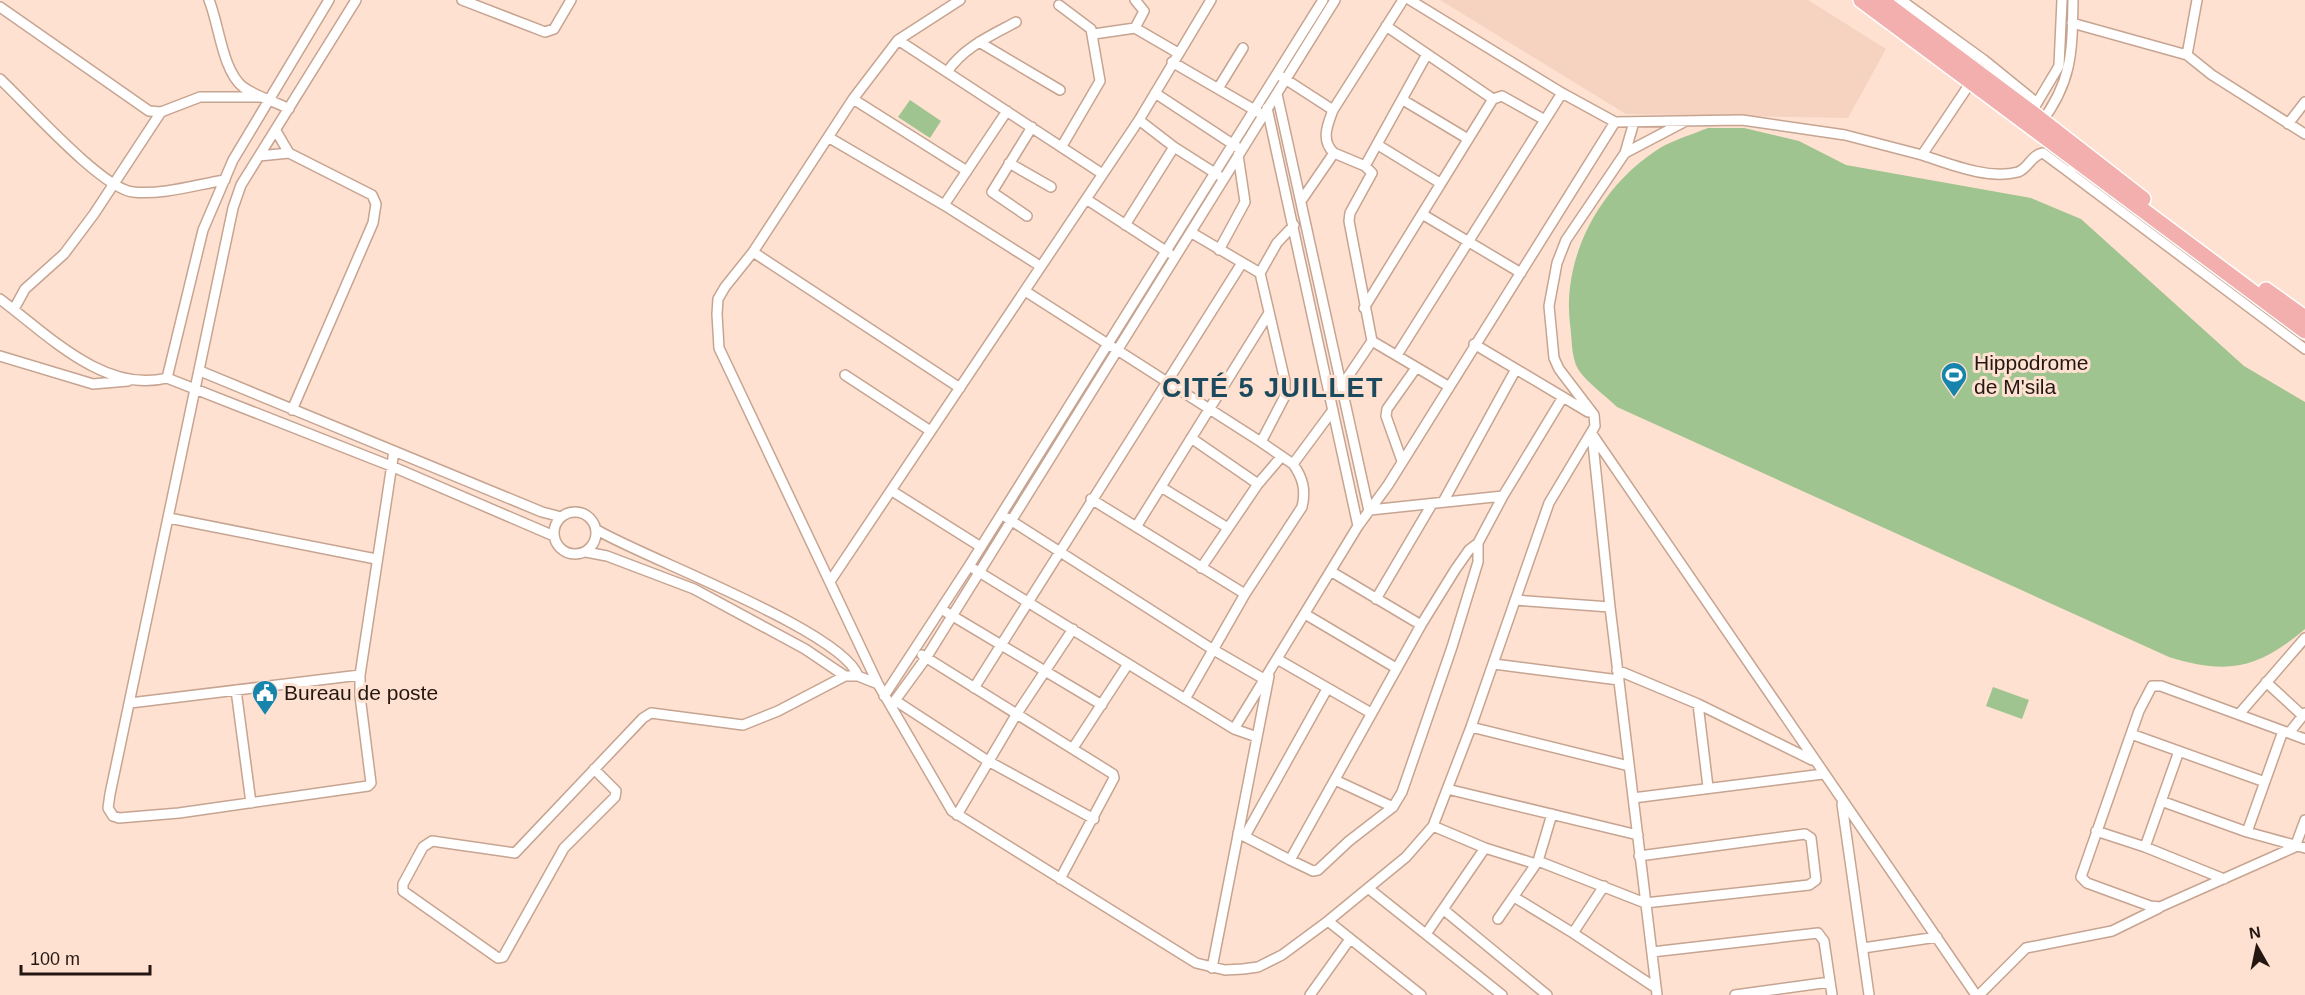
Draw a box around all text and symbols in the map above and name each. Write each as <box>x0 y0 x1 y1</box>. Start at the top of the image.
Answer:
place label: Hippodrome de M'sila <box>1974 351 2088 398</box>
sports icon: Hippodrome de M'sila <box>1939 360 1969 398</box>
district label: CITÉ 5 JUILLET <box>1162 372 1384 403</box>
public building icon: Bureau de poste <box>250 678 280 716</box>
place label: Bureau de poste <box>284 681 438 704</box>
north arrow <box>2227 917 2287 977</box>
text: N <box>2248 923 2262 942</box>
scale bar <box>21 938 150 976</box>
text: 100 m <box>30 949 80 969</box>

